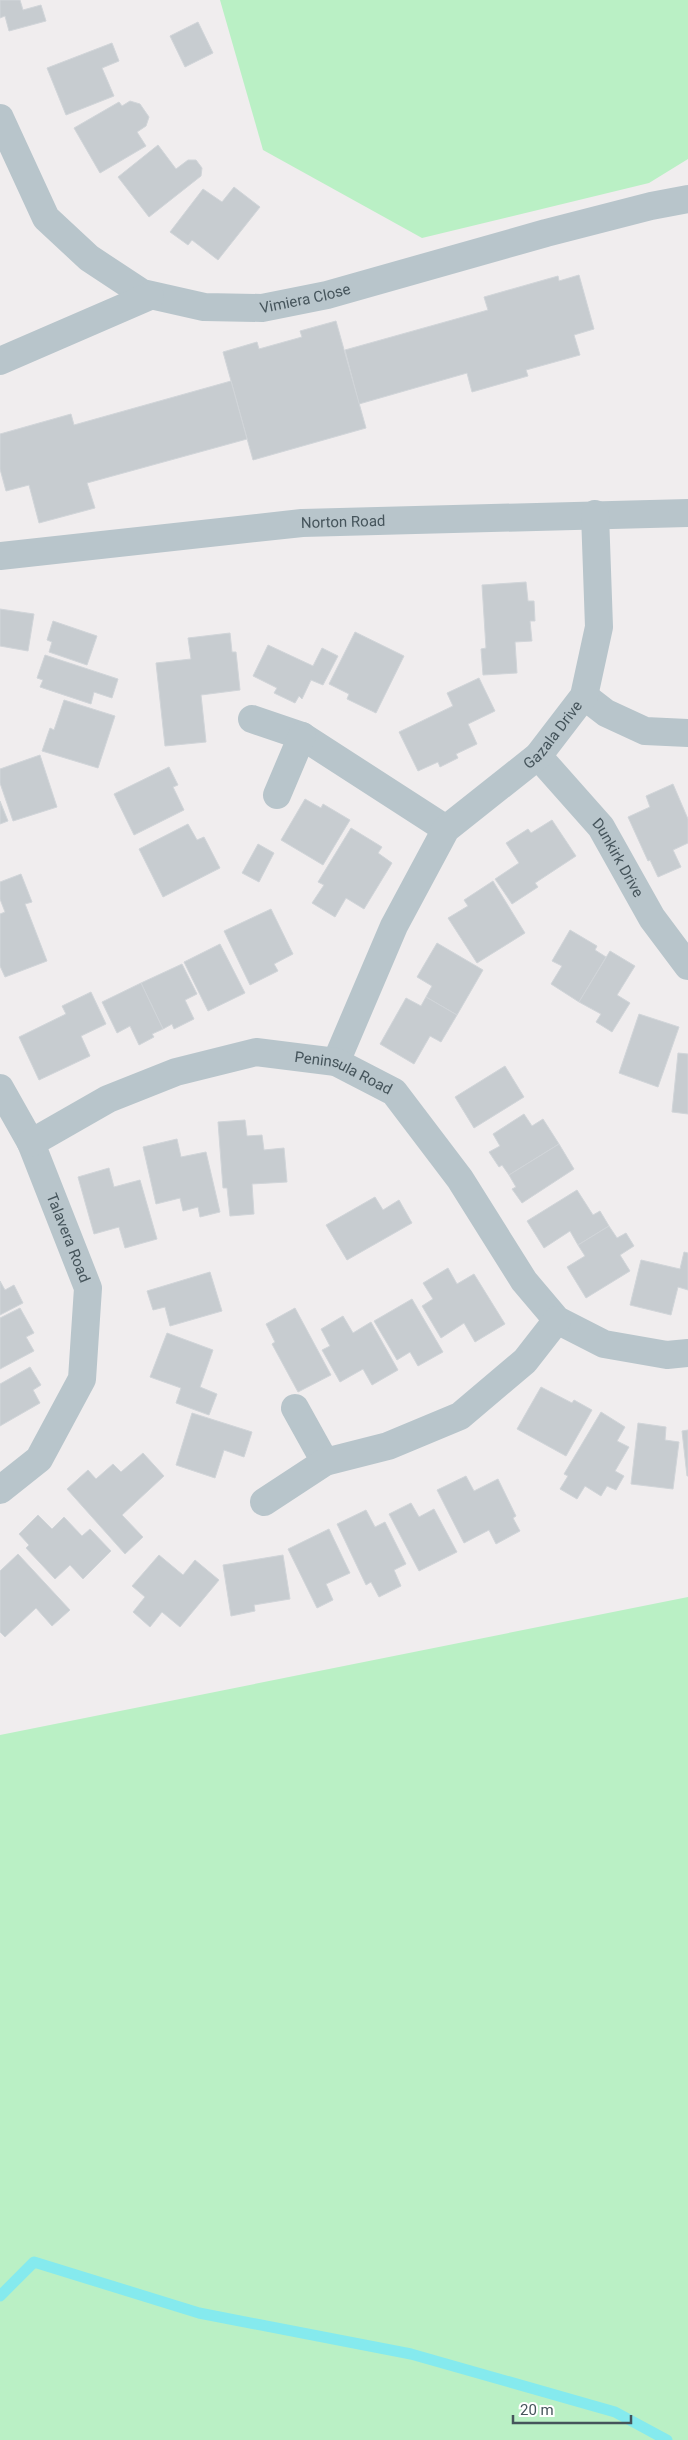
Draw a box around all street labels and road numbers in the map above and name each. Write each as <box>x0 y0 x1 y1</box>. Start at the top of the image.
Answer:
street label: Vimiera Close <box>258 280 353 317</box>
street label: Norton Road <box>301 512 386 532</box>
street label: Gazala Drive <box>520 697 586 773</box>
street label: Dunkirk Drive <box>588 814 647 900</box>
street label: Peninsula Road <box>293 1048 395 1098</box>
street label: Talavera Road <box>43 1191 94 1285</box>

